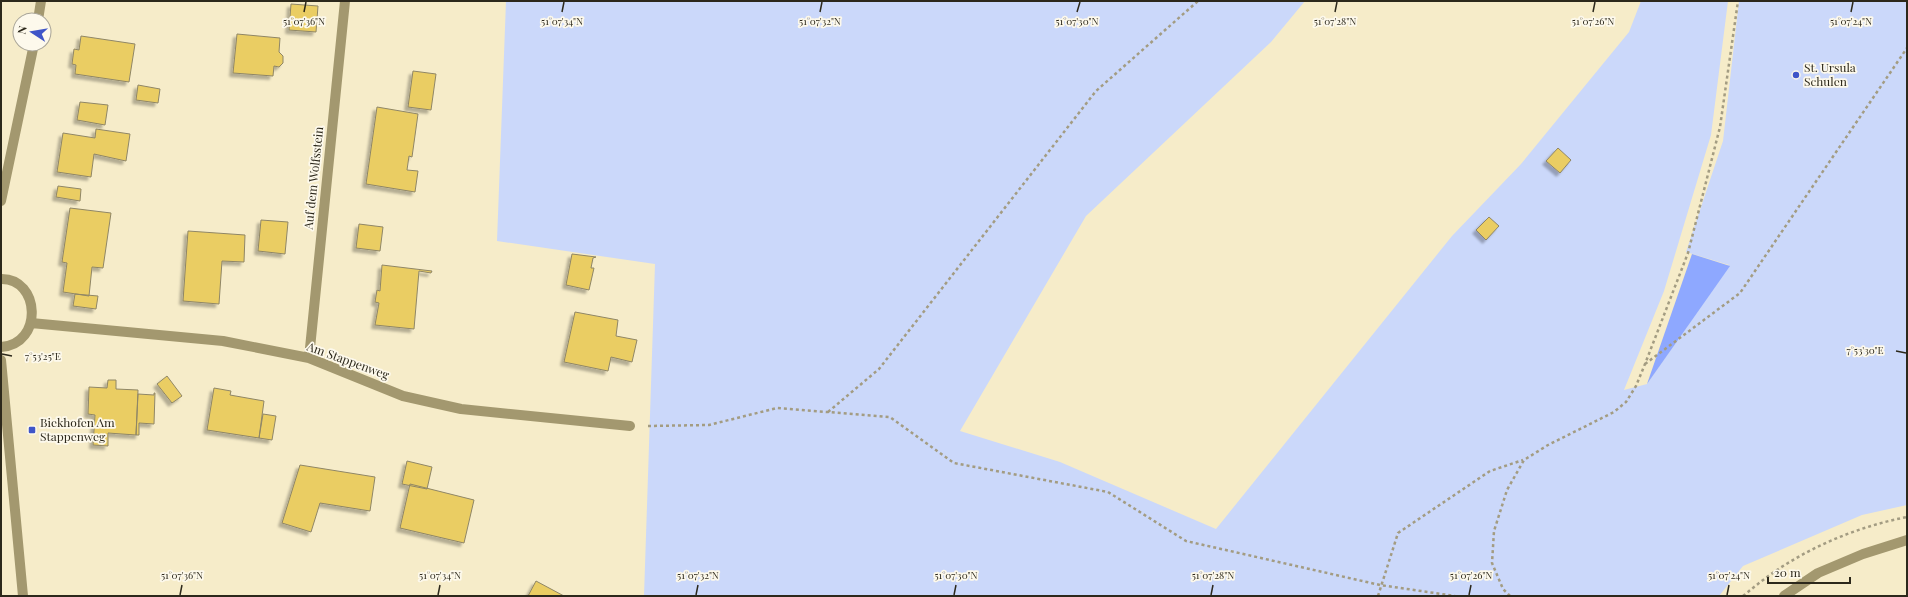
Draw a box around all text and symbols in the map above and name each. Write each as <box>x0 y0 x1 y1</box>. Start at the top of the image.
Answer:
north arrow <box>12 12 52 52</box>
text: 51°07'36"N <box>283 14 325 28</box>
text: 51°07'34"N <box>541 14 583 28</box>
text: 51°07'32"N <box>799 14 841 28</box>
text: 51°07'30"N <box>1055 14 1099 28</box>
text: 51°07'28"N <box>1314 14 1356 28</box>
text: 51°07'26"N <box>1572 14 1614 28</box>
text: 51°07'24"N <box>1830 14 1872 28</box>
text: N <box>14 24 30 35</box>
place label: St. Ursula Schulen <box>1804 59 1856 89</box>
marker: St. Ursula Schulen <box>1791 70 1801 80</box>
street label: Auf dem Wolfsstein <box>300 126 326 231</box>
street label: Am Stappenweg <box>304 337 392 383</box>
text: 7°53'30"E <box>1846 343 1884 357</box>
text: 7°53'25"E <box>25 349 61 363</box>
place label: Biekhofen Am Stappenweg <box>40 414 115 444</box>
marker: Biekhofen Am Stappenweg <box>27 425 37 435</box>
scale bar <box>1768 559 1850 585</box>
text: 20 m <box>1774 564 1801 580</box>
text: 51°07'36"N <box>161 568 203 582</box>
text: 51°07'34"N <box>419 568 461 582</box>
text: 51°07'32"N <box>677 568 719 582</box>
text: 51°07'30"N <box>934 568 978 582</box>
text: 51°07'28"N <box>1192 568 1234 582</box>
text: 51°07'26"N <box>1450 568 1492 582</box>
text: 51°07'24"N <box>1708 568 1750 582</box>

